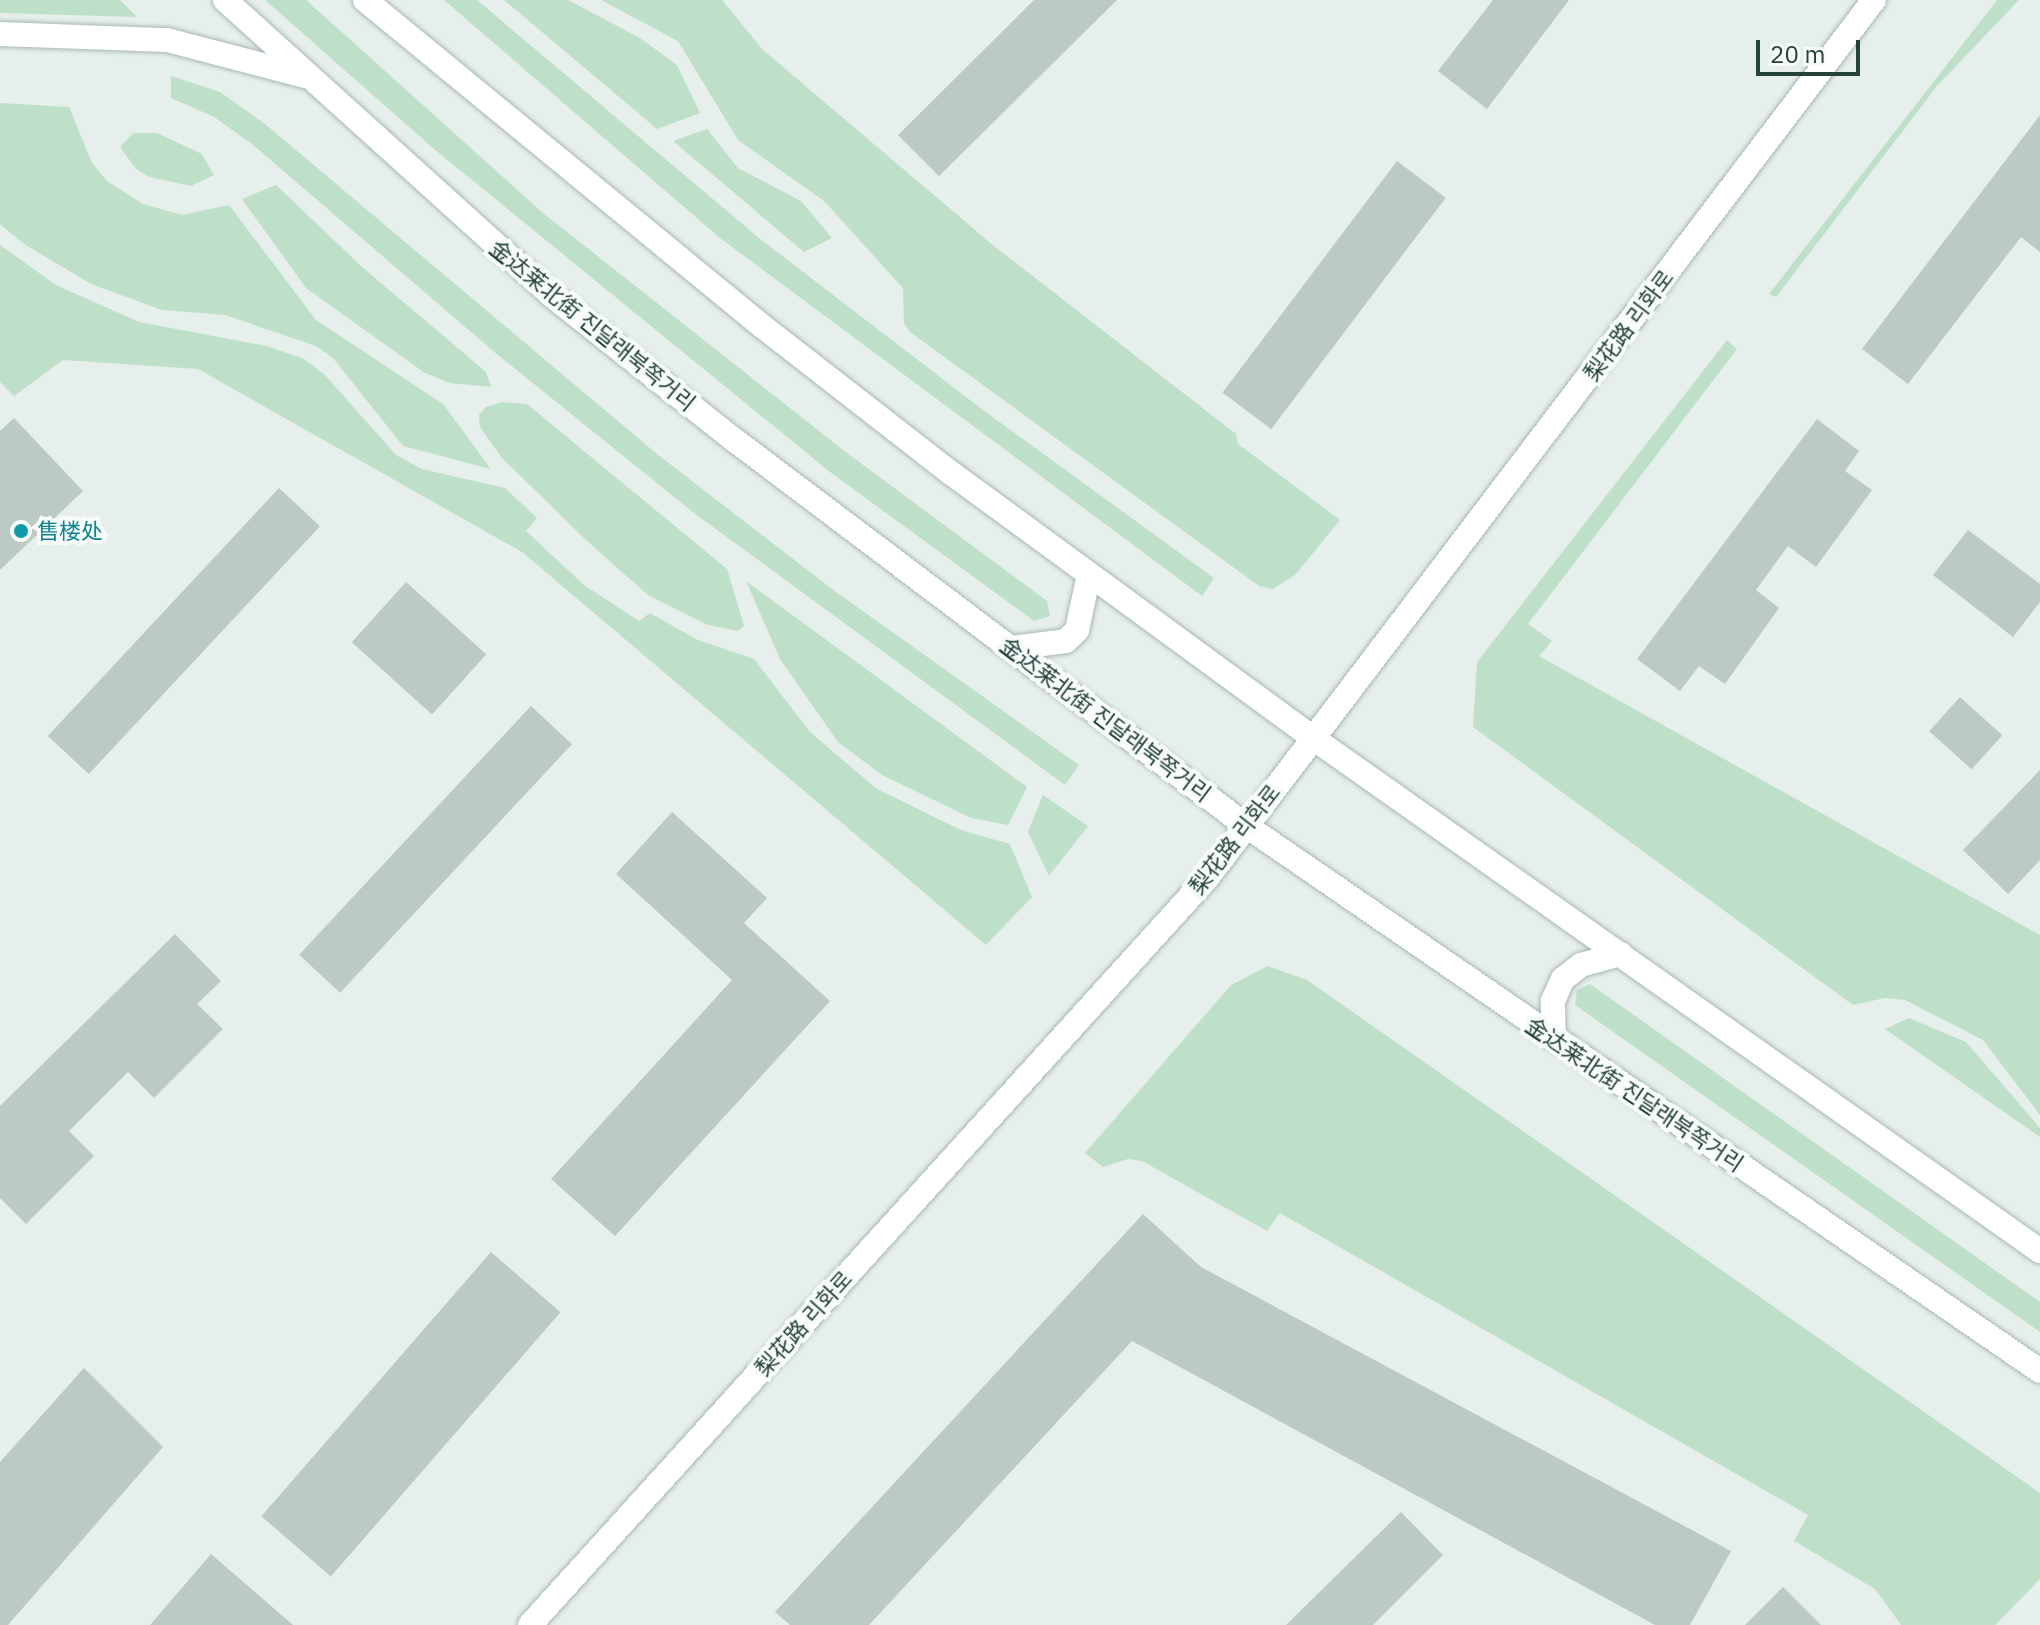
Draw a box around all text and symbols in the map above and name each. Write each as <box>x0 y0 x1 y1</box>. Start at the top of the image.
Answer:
scale bar <box>1760 24 1864 74</box>
text: 20 m <box>1770 38 1825 70</box>
street label: 金达莱北街 진달래북쪽거리 <box>485 234 701 416</box>
street label: 梨花路 리화로 <box>1578 264 1678 386</box>
place label: 售楼处 <box>37 518 103 544</box>
marker: 售楼处 <box>12 522 30 540</box>
street label: 金达莱北街 진달래북쪽거리 <box>995 631 1217 807</box>
street label: 梨花路 리화로 <box>1183 779 1285 899</box>
street label: 金达莱北街 진달래북쪽거리 <box>1521 1011 1749 1177</box>
street label: 梨花路 리화로 <box>749 1265 857 1381</box>

